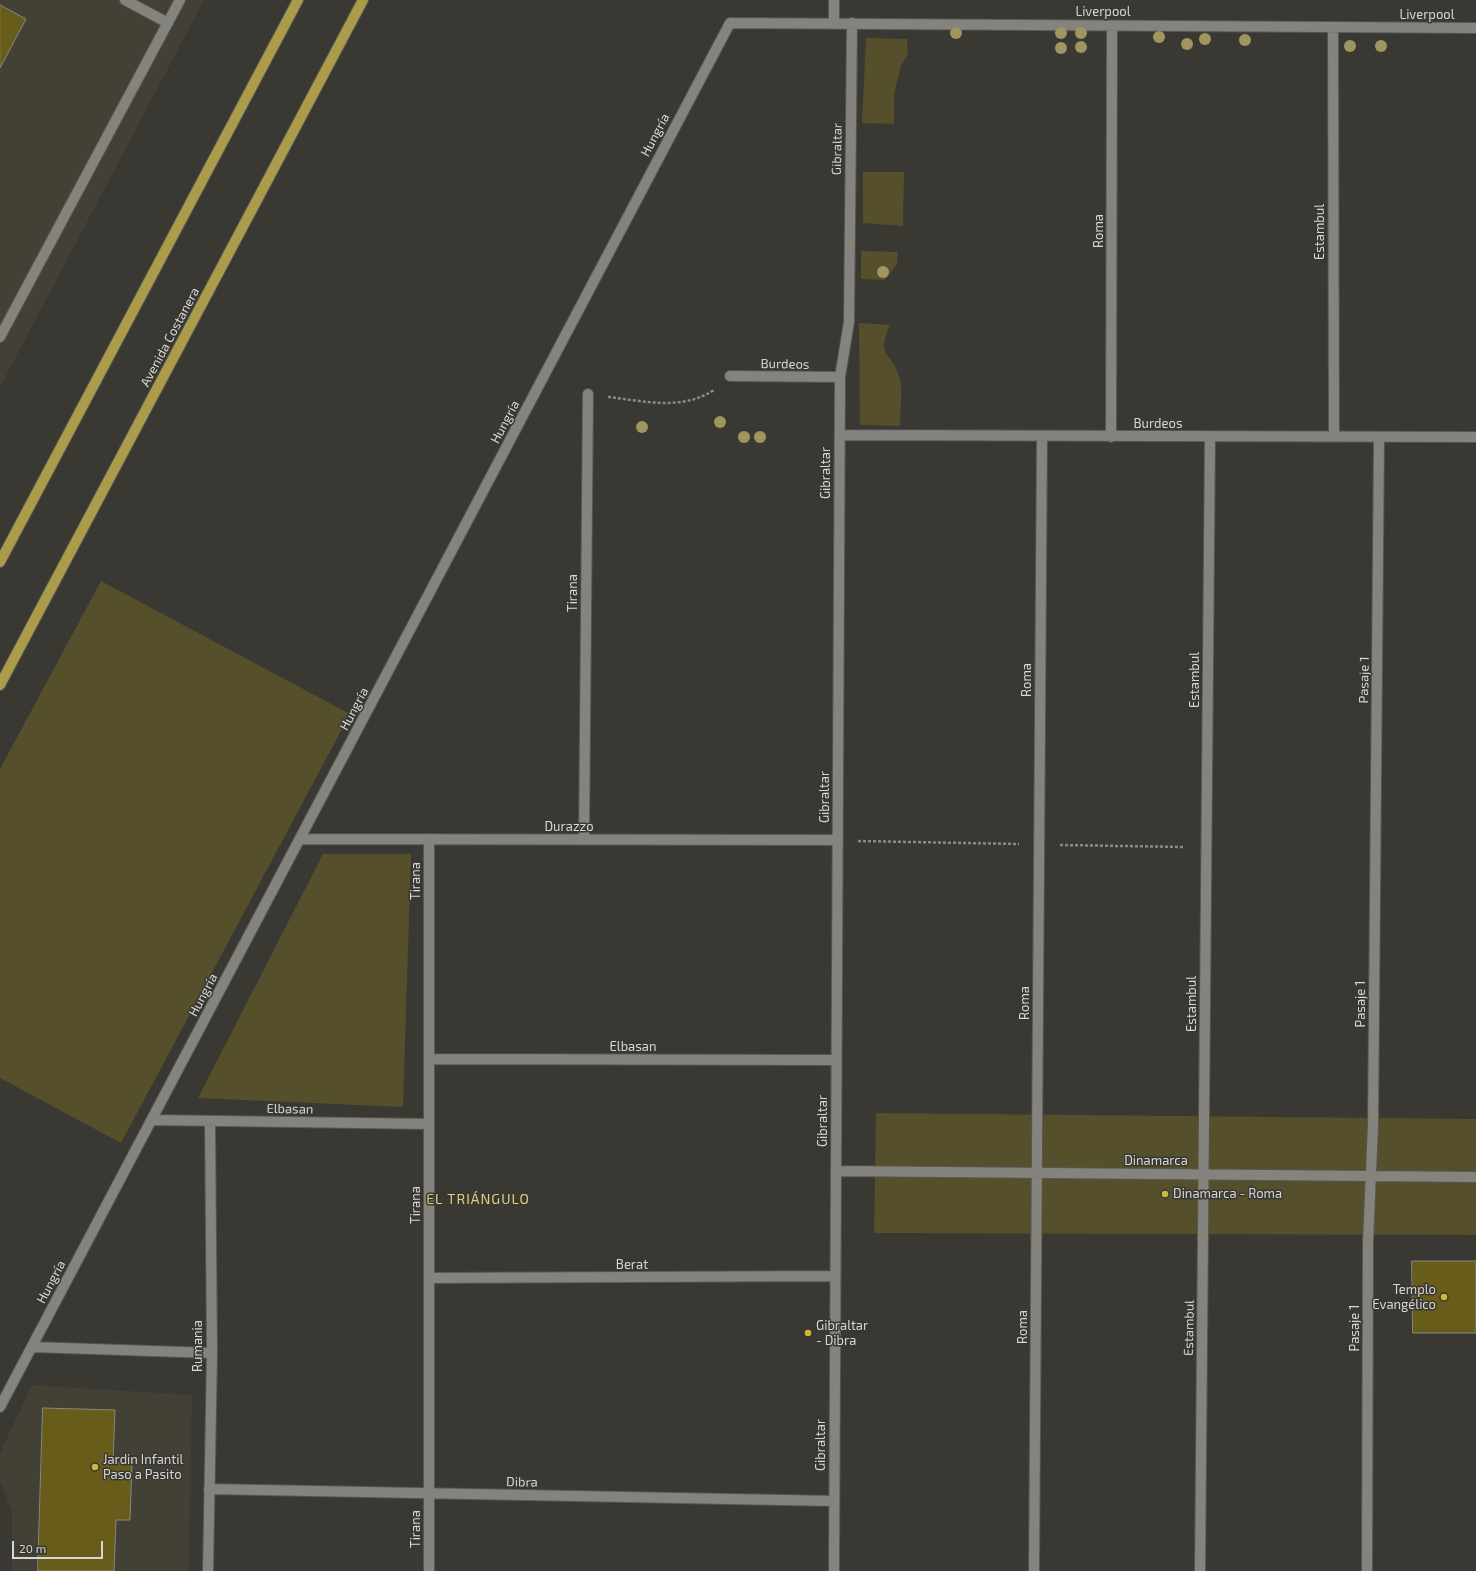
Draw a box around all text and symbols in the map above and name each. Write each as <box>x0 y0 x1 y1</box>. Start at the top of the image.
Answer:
street label: Liverpool <box>1075 4 1131 20</box>
street label: Liverpool <box>1399 7 1455 23</box>
street label: Hungría <box>637 111 673 159</box>
street label: Gibraltar <box>829 123 845 175</box>
street label: Estambul <box>1312 204 1328 260</box>
street label: Roma <box>1091 214 1107 248</box>
street label: Avenida Costanera <box>137 285 203 389</box>
street label: Burdeos <box>760 356 810 372</box>
street label: Hungría <box>487 398 523 446</box>
street label: Burdeos <box>1134 416 1182 432</box>
street label: Gibraltar <box>818 447 834 499</box>
street label: Tirana <box>565 574 581 612</box>
street label: Estambul <box>1187 652 1203 708</box>
street label: Pasaje 1 <box>1356 656 1372 704</box>
street label: Roma <box>1019 663 1035 697</box>
street label: Hungría <box>336 685 372 733</box>
street label: Gibraltar <box>817 771 833 823</box>
street label: Durazzo <box>544 819 594 835</box>
street label: Tirana <box>408 862 424 900</box>
street label: Hungría <box>185 971 221 1019</box>
street label: Estambul <box>1184 976 1200 1032</box>
street label: Pasaje 1 <box>1353 981 1369 1027</box>
street label: Roma <box>1017 986 1033 1020</box>
street label: Elbasan <box>610 1039 656 1055</box>
street label: Gibraltar <box>815 1095 831 1147</box>
street label: Elbasan <box>266 1101 314 1117</box>
street label: Dinamarca <box>1124 1153 1188 1169</box>
street label: Tirana <box>408 1186 424 1224</box>
place label: Dinamarca - Roma <box>1173 1186 1282 1202</box>
marker: Dinamarca - Roma <box>1160 1189 1170 1199</box>
district label: EL TRIÁNGULO <box>426 1191 530 1207</box>
street label: Berat <box>616 1257 648 1273</box>
street label: Hungría <box>33 1258 69 1306</box>
place label: Templo Evangélico <box>1372 1282 1436 1313</box>
marker: Templo Evangélico <box>1439 1292 1449 1302</box>
street label: Estambul <box>1181 1300 1197 1356</box>
street label: Pasaje 1 <box>1347 1305 1363 1351</box>
street label: Roma <box>1015 1310 1031 1344</box>
place label: Gibraltar - Dibra <box>816 1318 868 1349</box>
street label: Rumania <box>190 1320 206 1372</box>
marker: Gibraltar - Dibra <box>803 1328 813 1338</box>
street label: Gibraltar <box>813 1419 829 1471</box>
place label: Jardin Infantil Paso a Pasito <box>103 1452 183 1483</box>
marker: Jardin Infantil Paso a Pasito <box>90 1462 100 1472</box>
street label: Dibra <box>506 1474 538 1490</box>
street label: Tirana <box>408 1510 424 1548</box>
scale bar <box>14 1533 105 1559</box>
text: 20 m <box>19 1541 46 1555</box>

